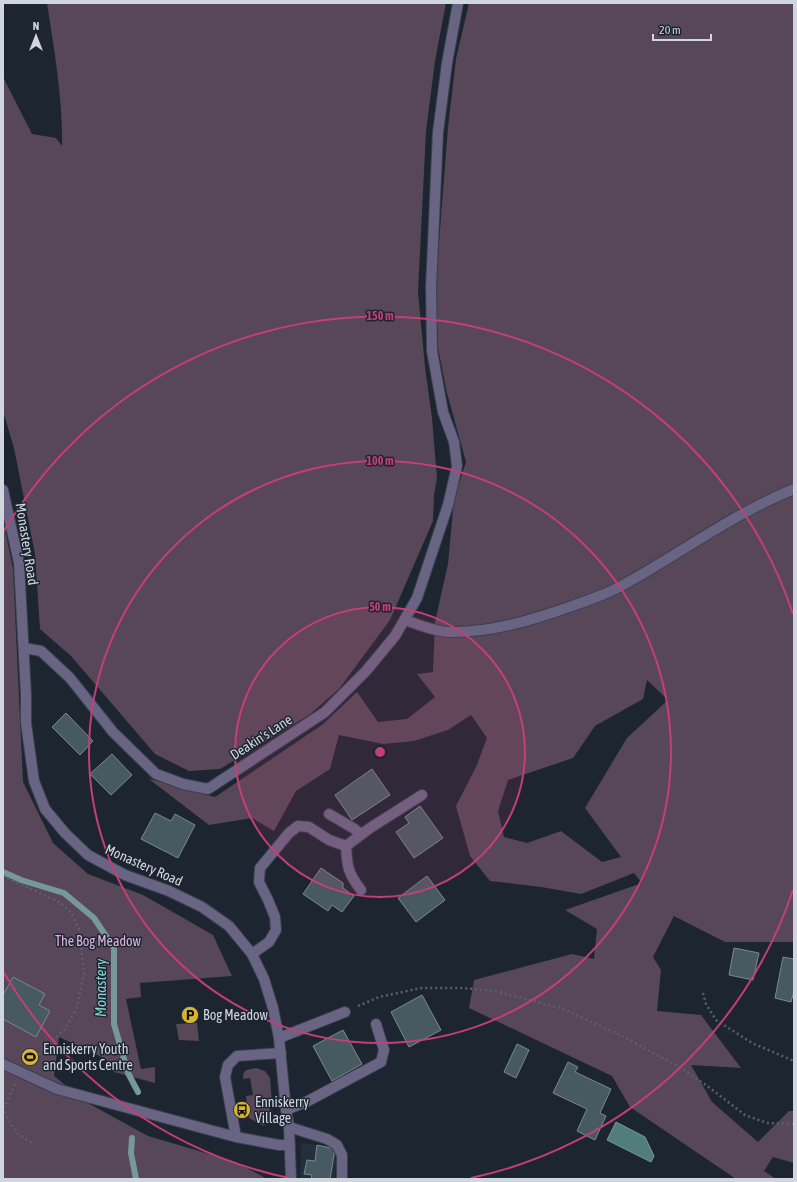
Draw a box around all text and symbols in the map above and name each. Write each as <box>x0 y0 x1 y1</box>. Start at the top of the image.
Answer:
north arrow <box>16 16 56 56</box>
scale bar <box>653 16 711 42</box>
text: N <box>33 20 39 32</box>
text: 20 m <box>659 23 681 37</box>
text: 150 m <box>366 309 394 323</box>
text: 100 m <box>366 454 394 468</box>
street label: Monastery Road <box>13 502 41 586</box>
text: 50 m <box>369 600 391 614</box>
street label: Deakin's Lane <box>227 711 295 763</box>
centre of rings <box>373 745 387 759</box>
street label: Monastery Road <box>103 841 185 889</box>
park label: The Bog Meadow <box>55 933 142 949</box>
water label: Monastery <box>92 958 109 1017</box>
parking icon: Bog Meadow <box>180 1005 200 1025</box>
place label: Bog Meadow <box>203 1007 268 1023</box>
place label: Enniskerry Youth and Sports Centre <box>43 1041 133 1073</box>
sports icon: Enniskerry Youth and Sports Centre <box>20 1047 40 1067</box>
place label: Enniskerry Village <box>255 1094 309 1126</box>
bus stop icon: Enniskerry Village <box>232 1100 252 1120</box>

